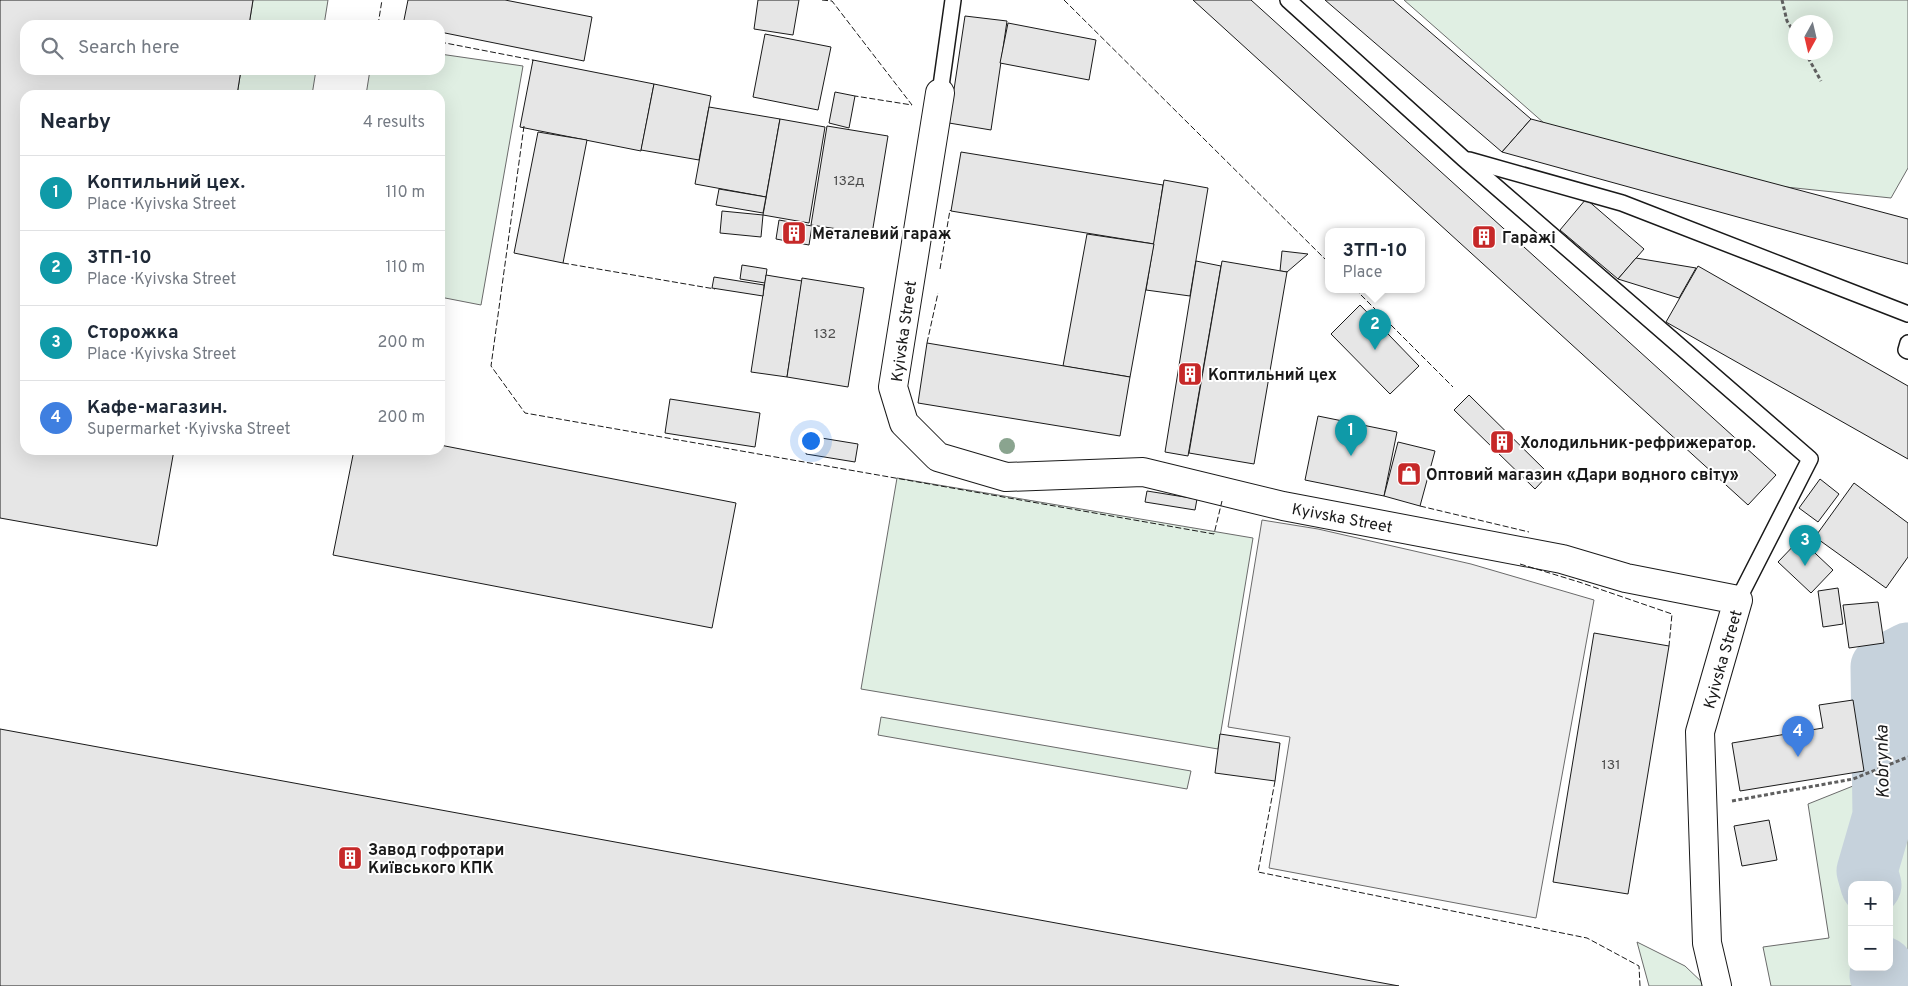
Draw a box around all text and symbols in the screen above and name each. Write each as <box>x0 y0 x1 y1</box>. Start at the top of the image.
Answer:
north arrow <box>1788 15 1833 60</box>
search box <box>20 20 445 75</box>
icon: search <box>38 34 66 62</box>
text: Search here <box>78 36 180 60</box>
text: Nearby <box>40 109 111 136</box>
text: 4 results <box>363 113 425 133</box>
text: Коптильний цех. <box>87 171 245 195</box>
house number: 132д <box>833 173 865 190</box>
text: 1 <box>53 183 59 203</box>
text: 110 m <box>385 183 425 203</box>
text: Place · Kyivska Street <box>87 195 236 215</box>
building icon: Металевий гараж <box>781 220 807 246</box>
building icon: Гаражі <box>1471 224 1497 250</box>
place label: Металевий гараж <box>812 225 952 245</box>
popup <box>1325 228 1425 293</box>
place label: Гаражі <box>1502 229 1556 249</box>
text: 3ТП-10 <box>1343 239 1407 263</box>
text: 3ТП-10 <box>87 246 152 270</box>
text: 2 <box>51 258 61 278</box>
text: 110 m <box>385 258 425 278</box>
text: Place <box>1343 263 1382 283</box>
text: Place · Kyivska Street <box>87 270 236 290</box>
street label: Kyivska Street <box>888 279 922 383</box>
pin: 2 <box>1359 309 1391 350</box>
text: Сторожка <box>87 321 179 345</box>
house number: 132 <box>814 326 836 343</box>
text: 3 <box>51 333 61 353</box>
text: 200 m <box>377 333 425 353</box>
text: Place · Kyivska Street <box>87 345 236 365</box>
building icon: Коптильний цех <box>1177 361 1203 387</box>
place label: Коптильний цех <box>1208 366 1337 386</box>
text: Кафе-магазин. <box>87 396 227 420</box>
text: 4 <box>51 408 61 428</box>
text: 200 m <box>377 408 425 428</box>
pin: 1 <box>1335 415 1367 456</box>
text: Supermarket · Kyivska Street <box>87 420 291 440</box>
your location <box>798 428 824 454</box>
building icon: Холодильник-рефрижератор. <box>1489 429 1515 455</box>
place label: Холодильник-рефрижератор. <box>1520 434 1756 454</box>
shop icon: Оптовий магазин «Дари водного світу» <box>1396 461 1422 487</box>
place label: Оптовий магазин «Дари водного світу» <box>1426 466 1739 486</box>
street label: Kyivska Street <box>1290 500 1394 539</box>
pin: 3 <box>1789 525 1821 566</box>
street label: Kyivska Street <box>1700 608 1748 711</box>
pin: 4 <box>1782 716 1814 757</box>
water label: Kobrynka <box>1871 724 1896 799</box>
house number: 131 <box>1602 757 1620 774</box>
place label: Завод гофротари Київського КПК <box>368 841 504 879</box>
building icon: Завод гофротари Київського КПК <box>337 845 363 871</box>
map controls <box>1848 881 1893 971</box>
button: + <box>1848 881 1893 926</box>
button: − <box>1848 926 1893 971</box>

